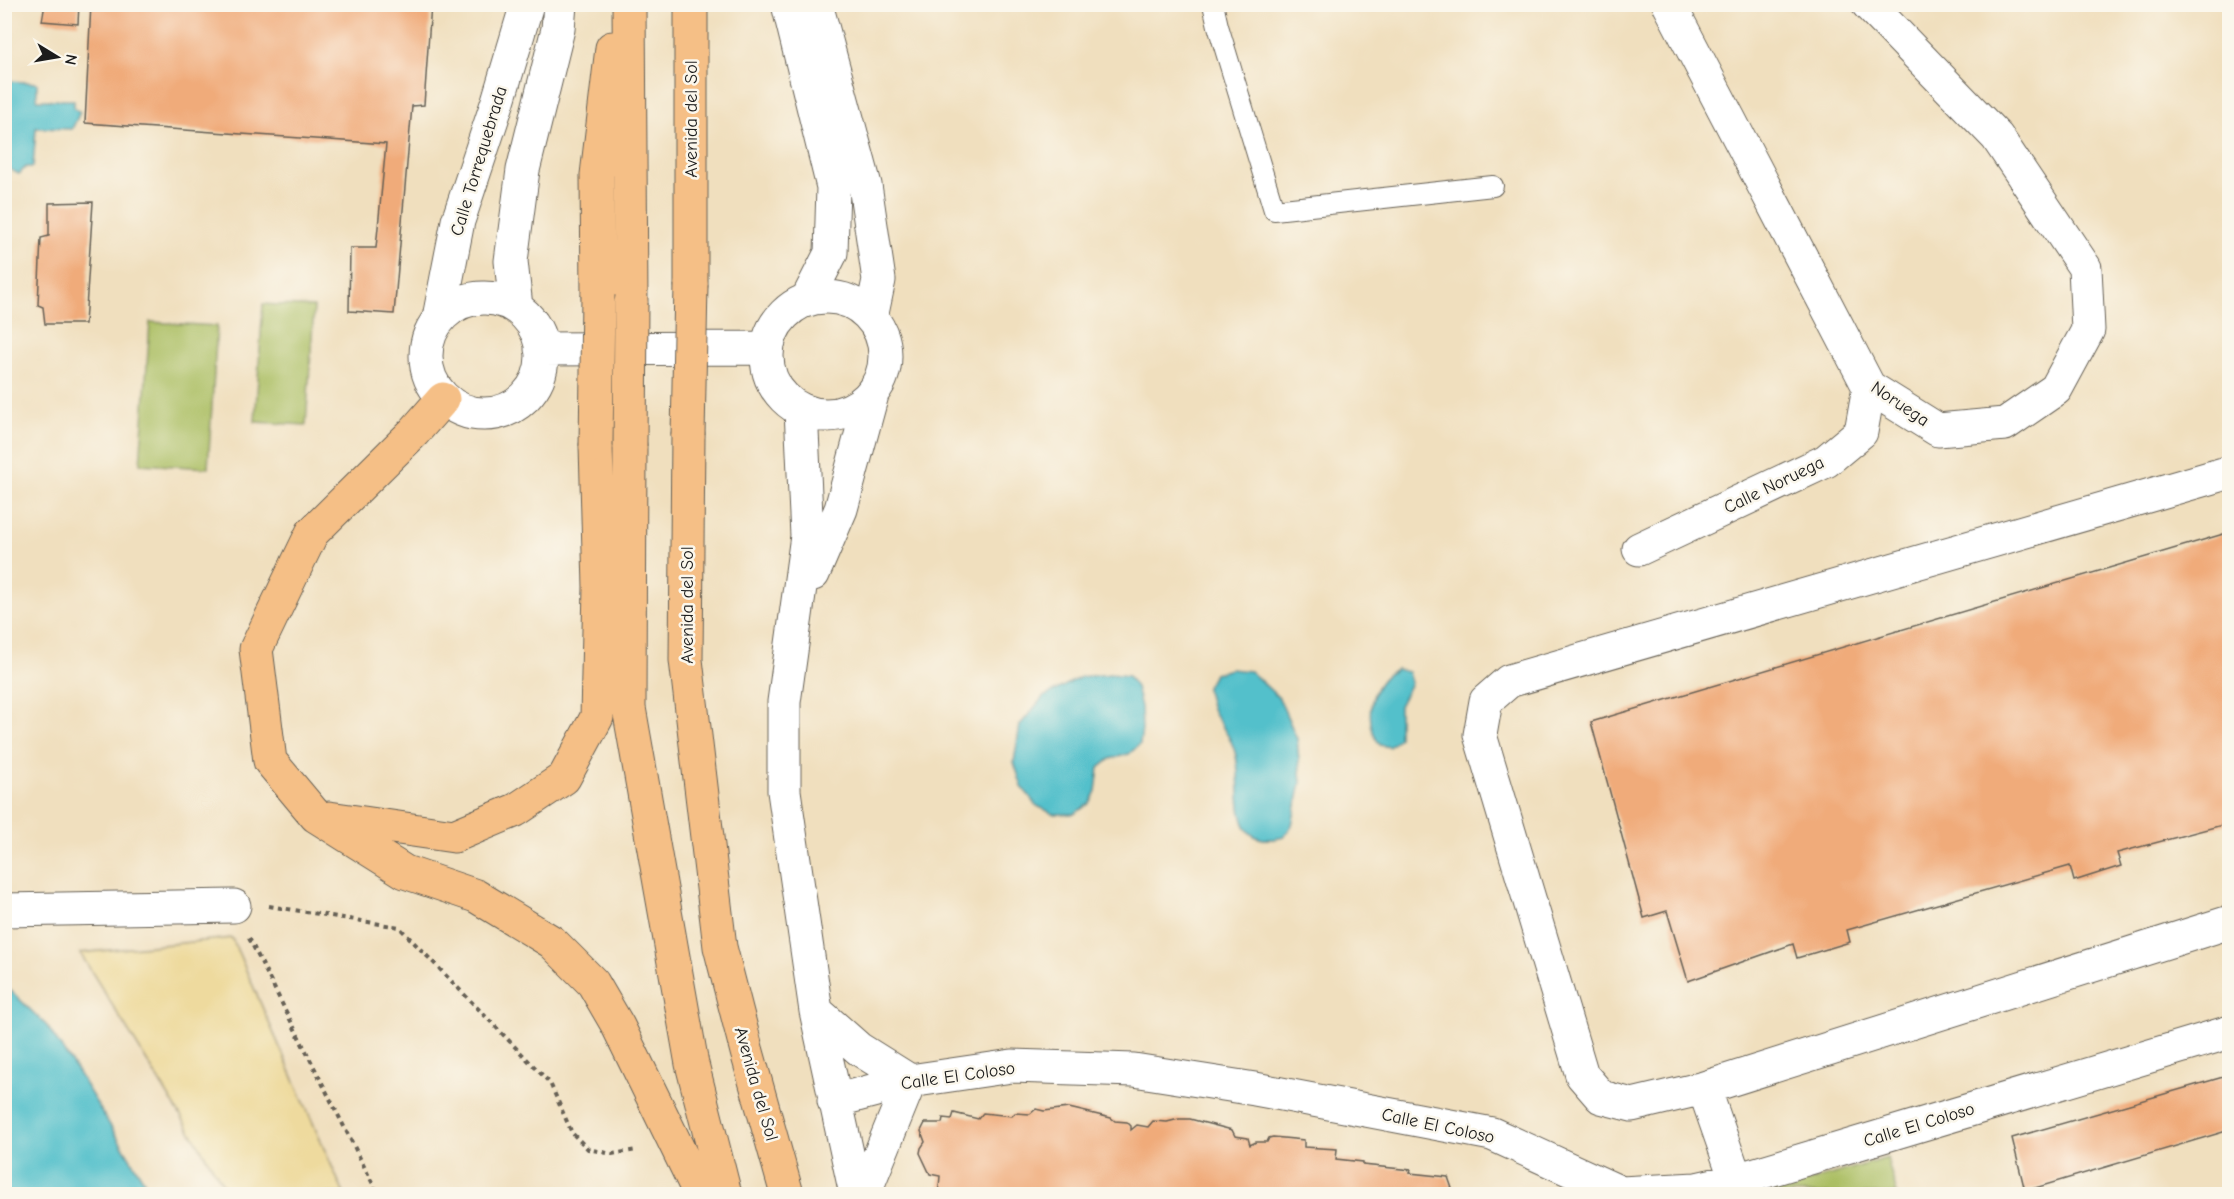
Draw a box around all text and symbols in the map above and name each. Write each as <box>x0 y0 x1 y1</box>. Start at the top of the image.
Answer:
north arrow <box>27 27 87 87</box>
text: N <box>61 53 81 67</box>
street label: Avenida del Sol <box>681 60 702 178</box>
street label: Calle Torrequebrada <box>446 84 512 238</box>
street label: Noruega <box>1867 377 1933 431</box>
street label: Calle Noruega <box>1720 452 1828 518</box>
street label: Avenida del Sol <box>677 546 698 664</box>
street label: Avenida del Sol <box>730 1025 782 1143</box>
street label: Calle El Coloso <box>900 1058 1016 1094</box>
street label: Calle El Coloso <box>1861 1098 1977 1152</box>
street label: Calle El Coloso <box>1380 1104 1496 1148</box>

